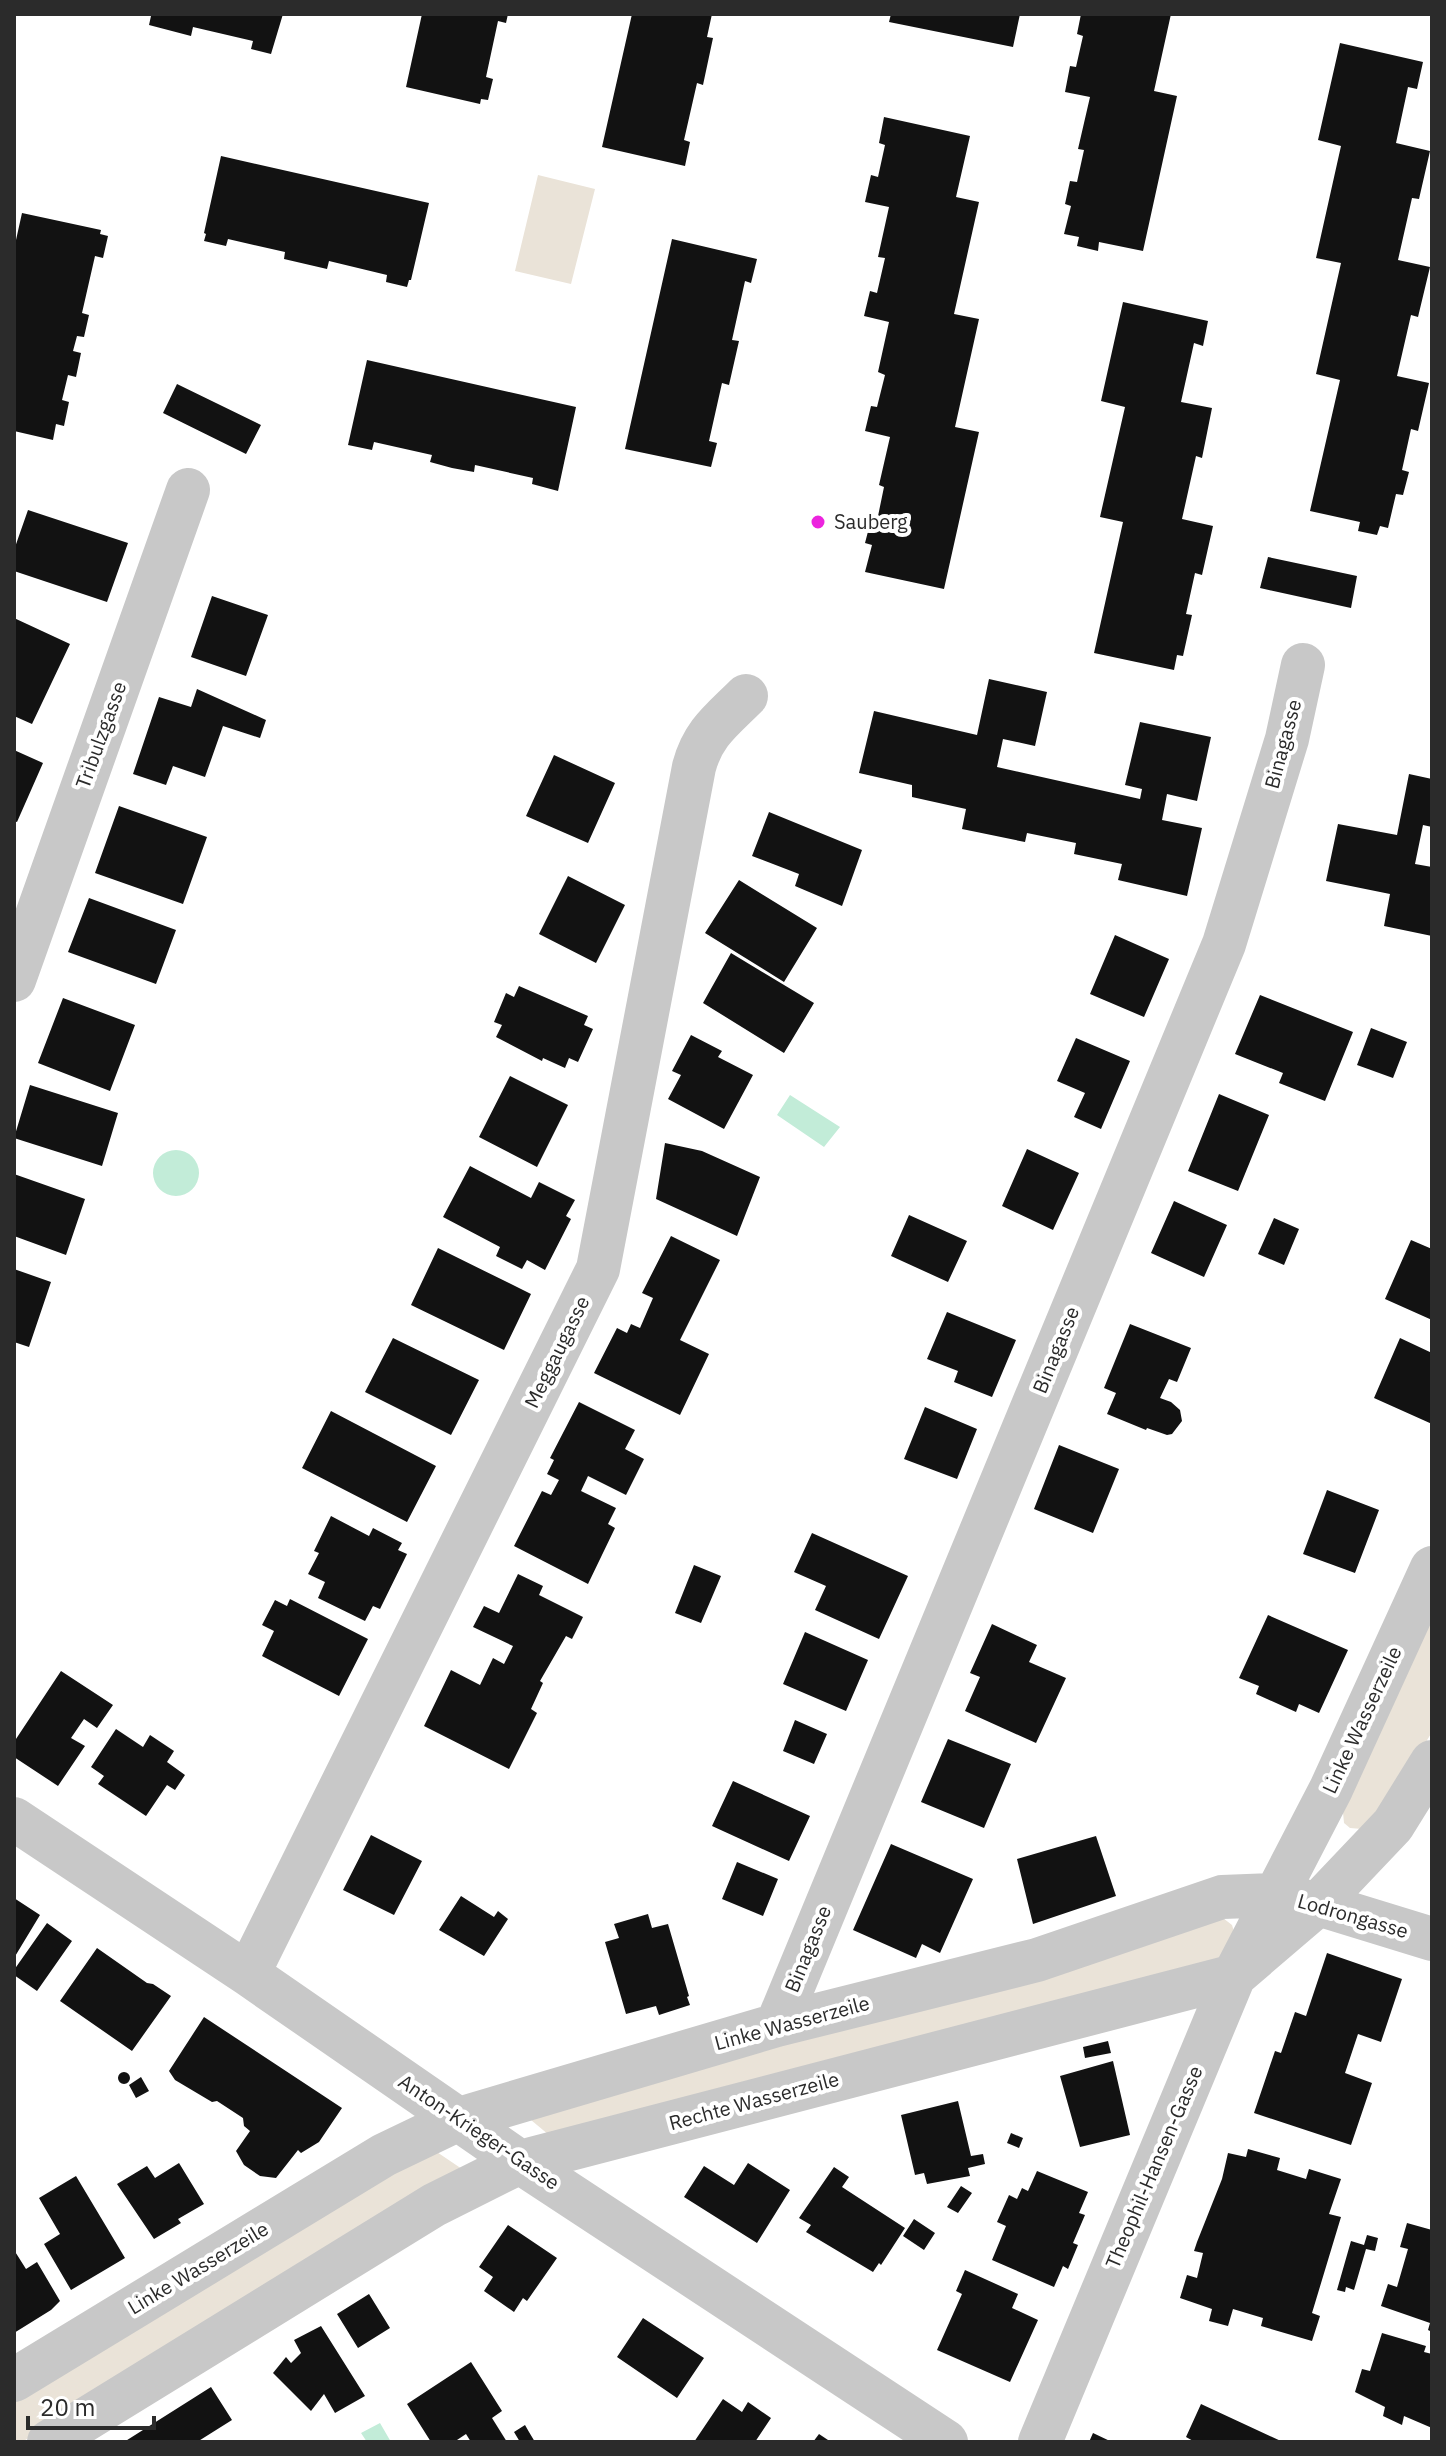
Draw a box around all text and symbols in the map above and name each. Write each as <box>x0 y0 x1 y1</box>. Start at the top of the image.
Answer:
place label: Sauberg <box>834 508 908 535</box>
marker: Sauberg <box>809 513 827 531</box>
street label: Tribulzgasse <box>69 678 132 792</box>
street label: Binagasse <box>1258 696 1307 792</box>
street label: Meggaugasse <box>518 1291 595 1412</box>
street label: Binagasse <box>1026 1302 1085 1397</box>
street label: Linke Wasserzeile <box>1316 1642 1408 1798</box>
street label: Lodrongasse <box>1295 1887 1412 1944</box>
street label: Binagasse <box>778 1901 837 1996</box>
street label: Linke Wasserzeile <box>711 1989 873 2056</box>
street label: Theophil-Hansen-Gasse <box>1099 2061 1208 2272</box>
street label: Rechte Wasserzeile <box>666 2065 842 2136</box>
street label: Anton-Krieger-Gasse <box>393 2068 565 2196</box>
street label: Linke Wasserzeile <box>122 2215 273 2320</box>
scale bar <box>28 2380 154 2430</box>
text: 20 m <box>40 2391 95 2423</box>

